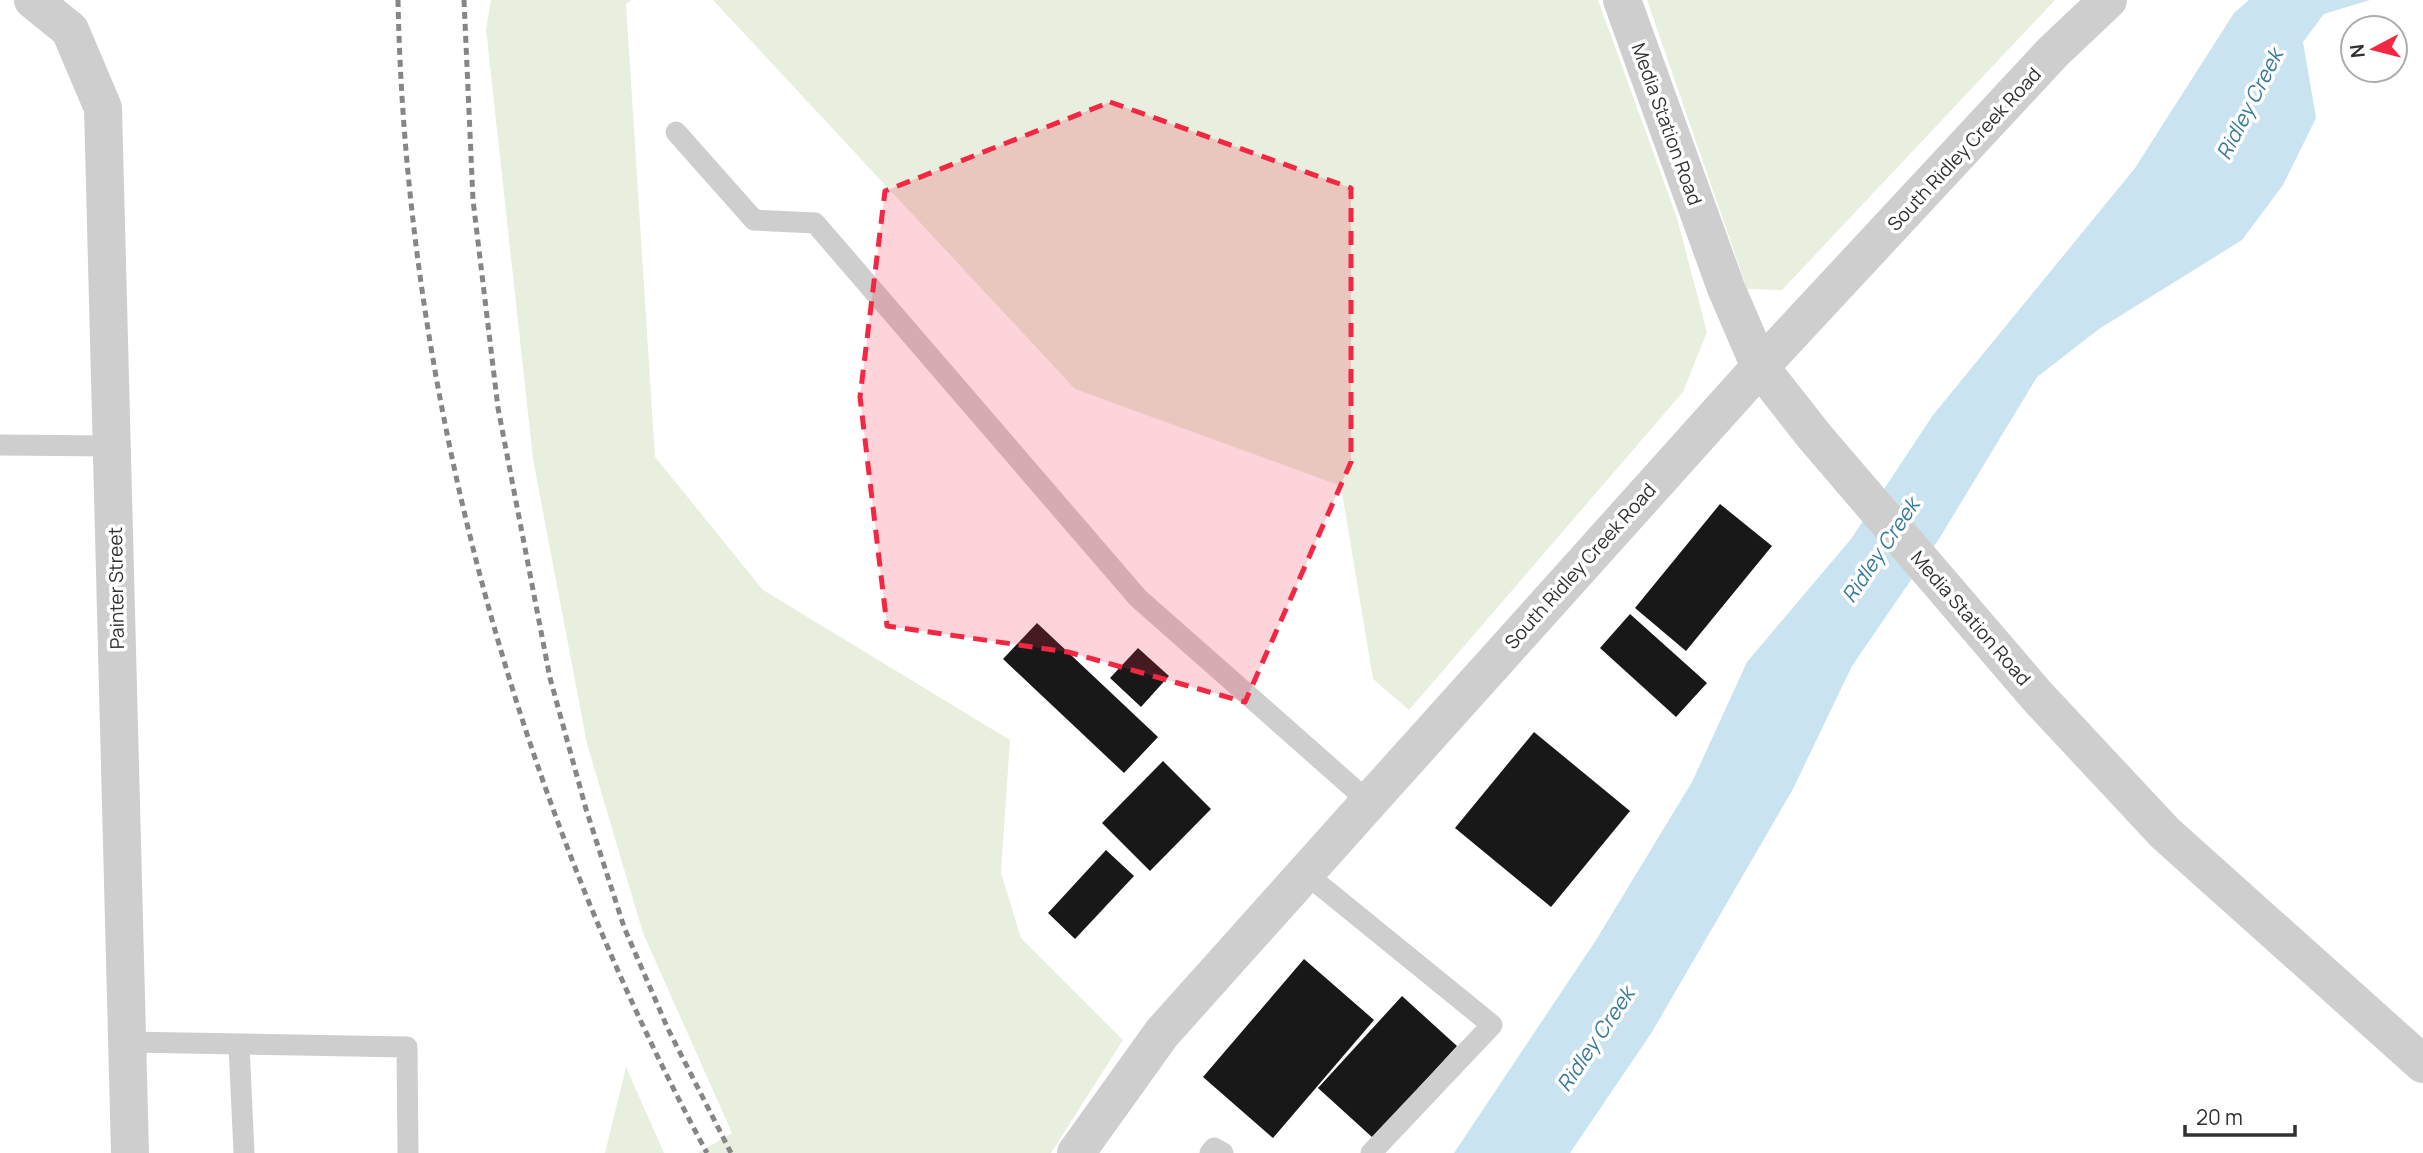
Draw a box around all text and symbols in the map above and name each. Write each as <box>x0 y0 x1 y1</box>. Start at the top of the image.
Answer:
north arrow <box>2339 14 2409 84</box>
street label: Media Station Road <box>1626 39 1708 209</box>
water label: Ridley Creek <box>2209 42 2290 164</box>
text: N <box>2343 43 2371 59</box>
street label: South Ridley Creek Road <box>1881 62 2047 236</box>
street label: South Ridley Creek Road <box>1499 478 1661 654</box>
water label: Ridley Creek <box>1835 490 1927 608</box>
street label: Painter Street <box>102 527 130 649</box>
street label: Media Station Road <box>1905 545 2037 691</box>
water label: Ridley Creek <box>1550 979 1642 1097</box>
scale bar <box>2185 1094 2295 1138</box>
text: 20 m <box>2196 1103 2243 1131</box>

